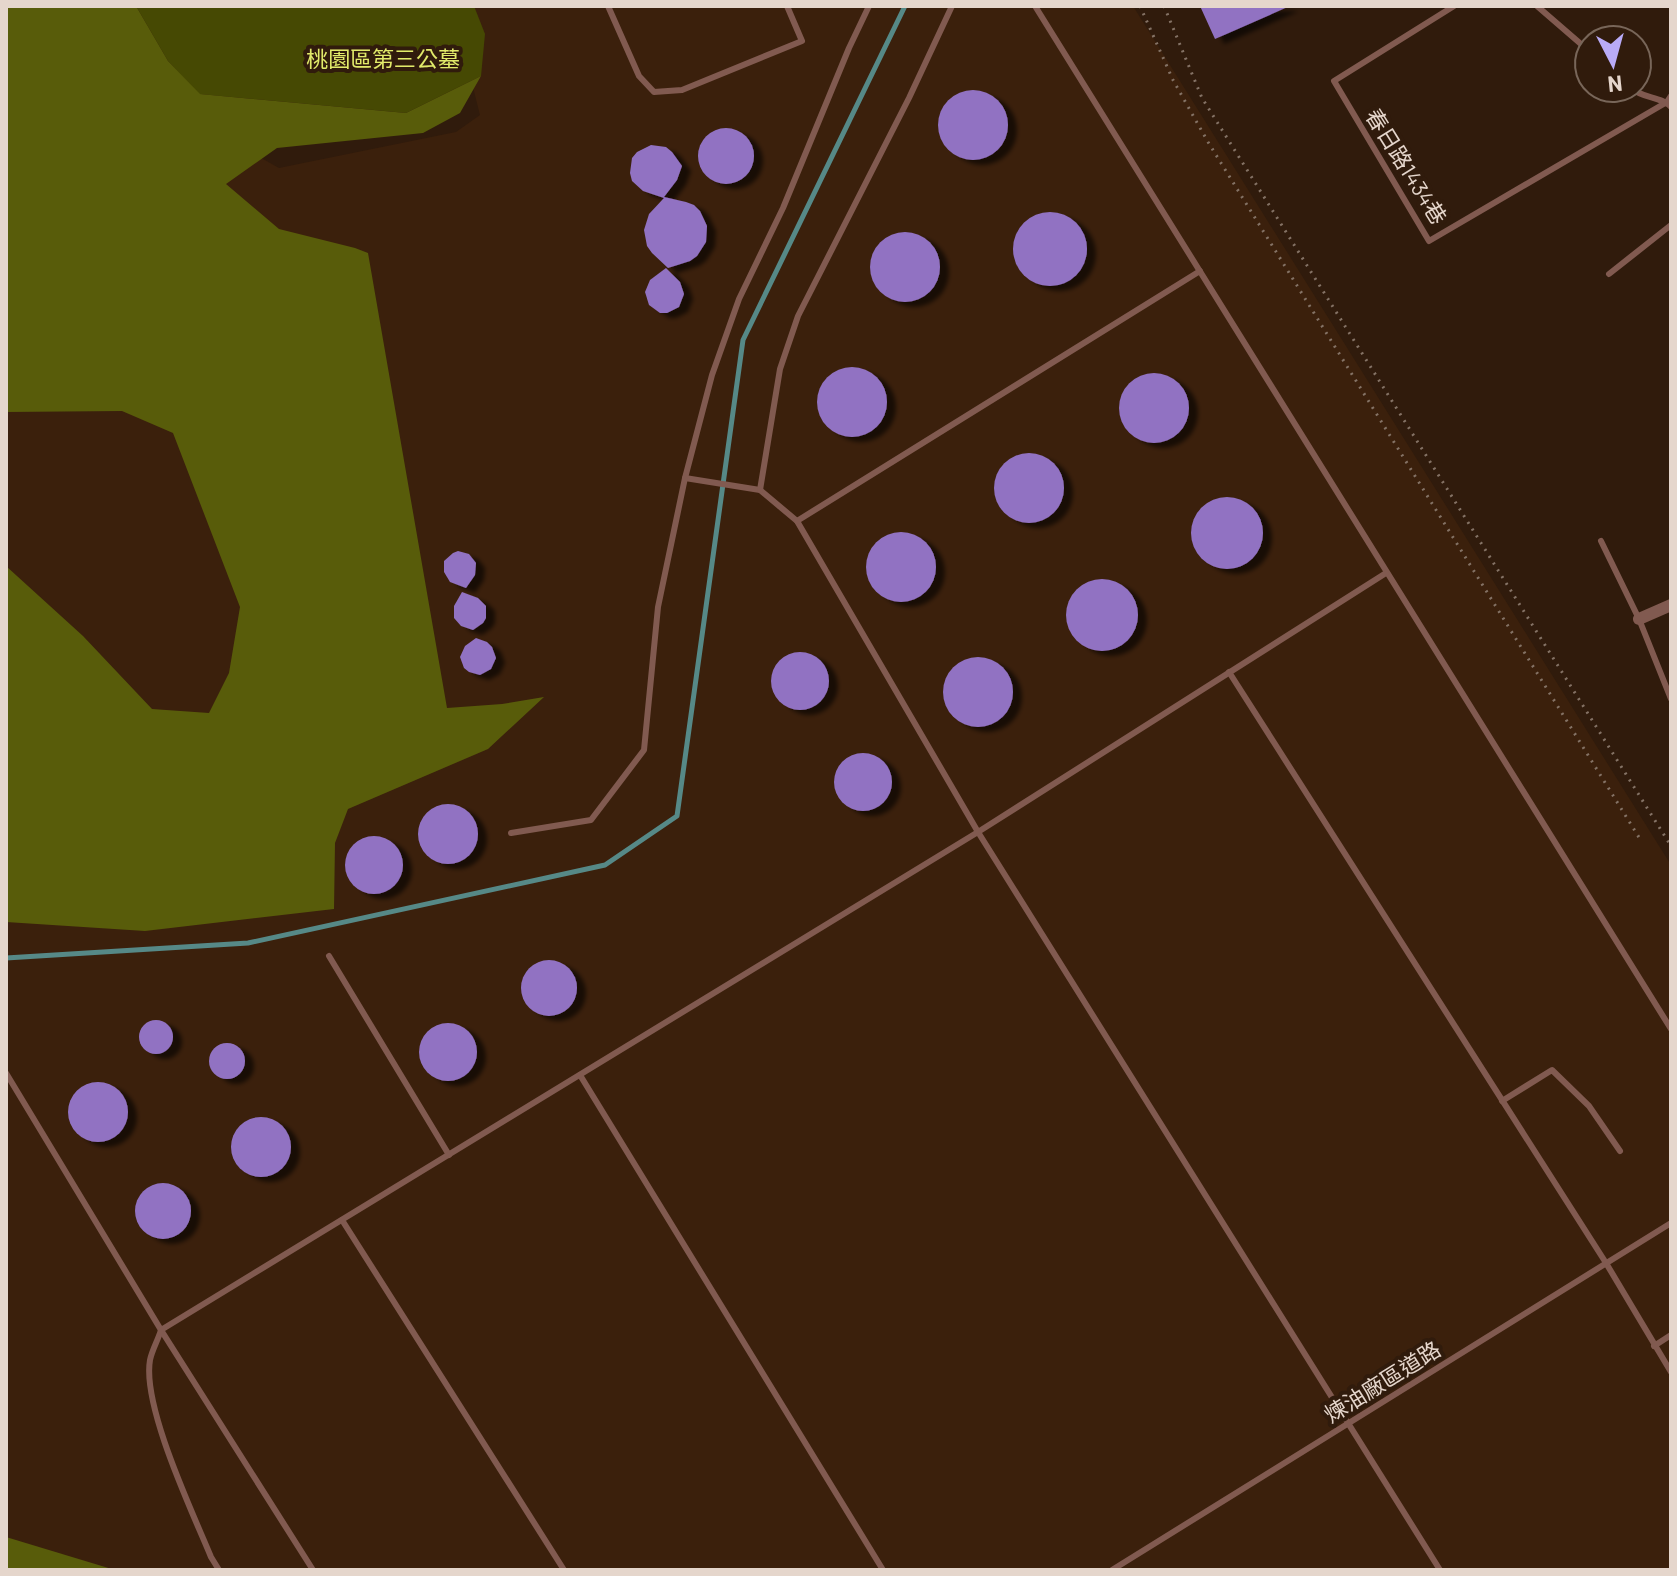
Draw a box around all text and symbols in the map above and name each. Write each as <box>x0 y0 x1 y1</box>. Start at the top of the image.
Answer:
north arrow <box>1573 24 1653 104</box>
park label: 桃園區第三公墓 <box>306 45 460 71</box>
text: N <box>1607 71 1624 99</box>
street label: 春日路1434巷 <box>1361 103 1453 229</box>
street label: 煉油廠區道路 <box>1319 1335 1445 1427</box>

